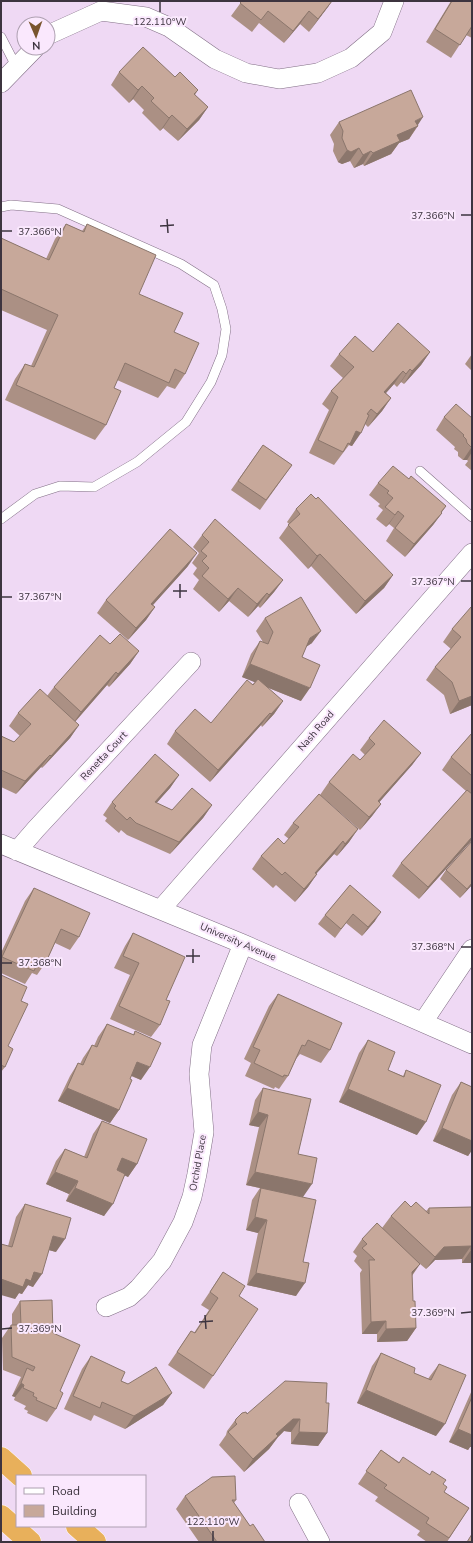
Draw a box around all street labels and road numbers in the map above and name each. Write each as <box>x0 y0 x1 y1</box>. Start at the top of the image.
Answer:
street label: Nash Road <box>295 708 337 754</box>
street label: Renetta Court <box>78 728 131 784</box>
street label: University Avenue <box>198 920 278 964</box>
street label: Orchid Place <box>186 1134 210 1192</box>

